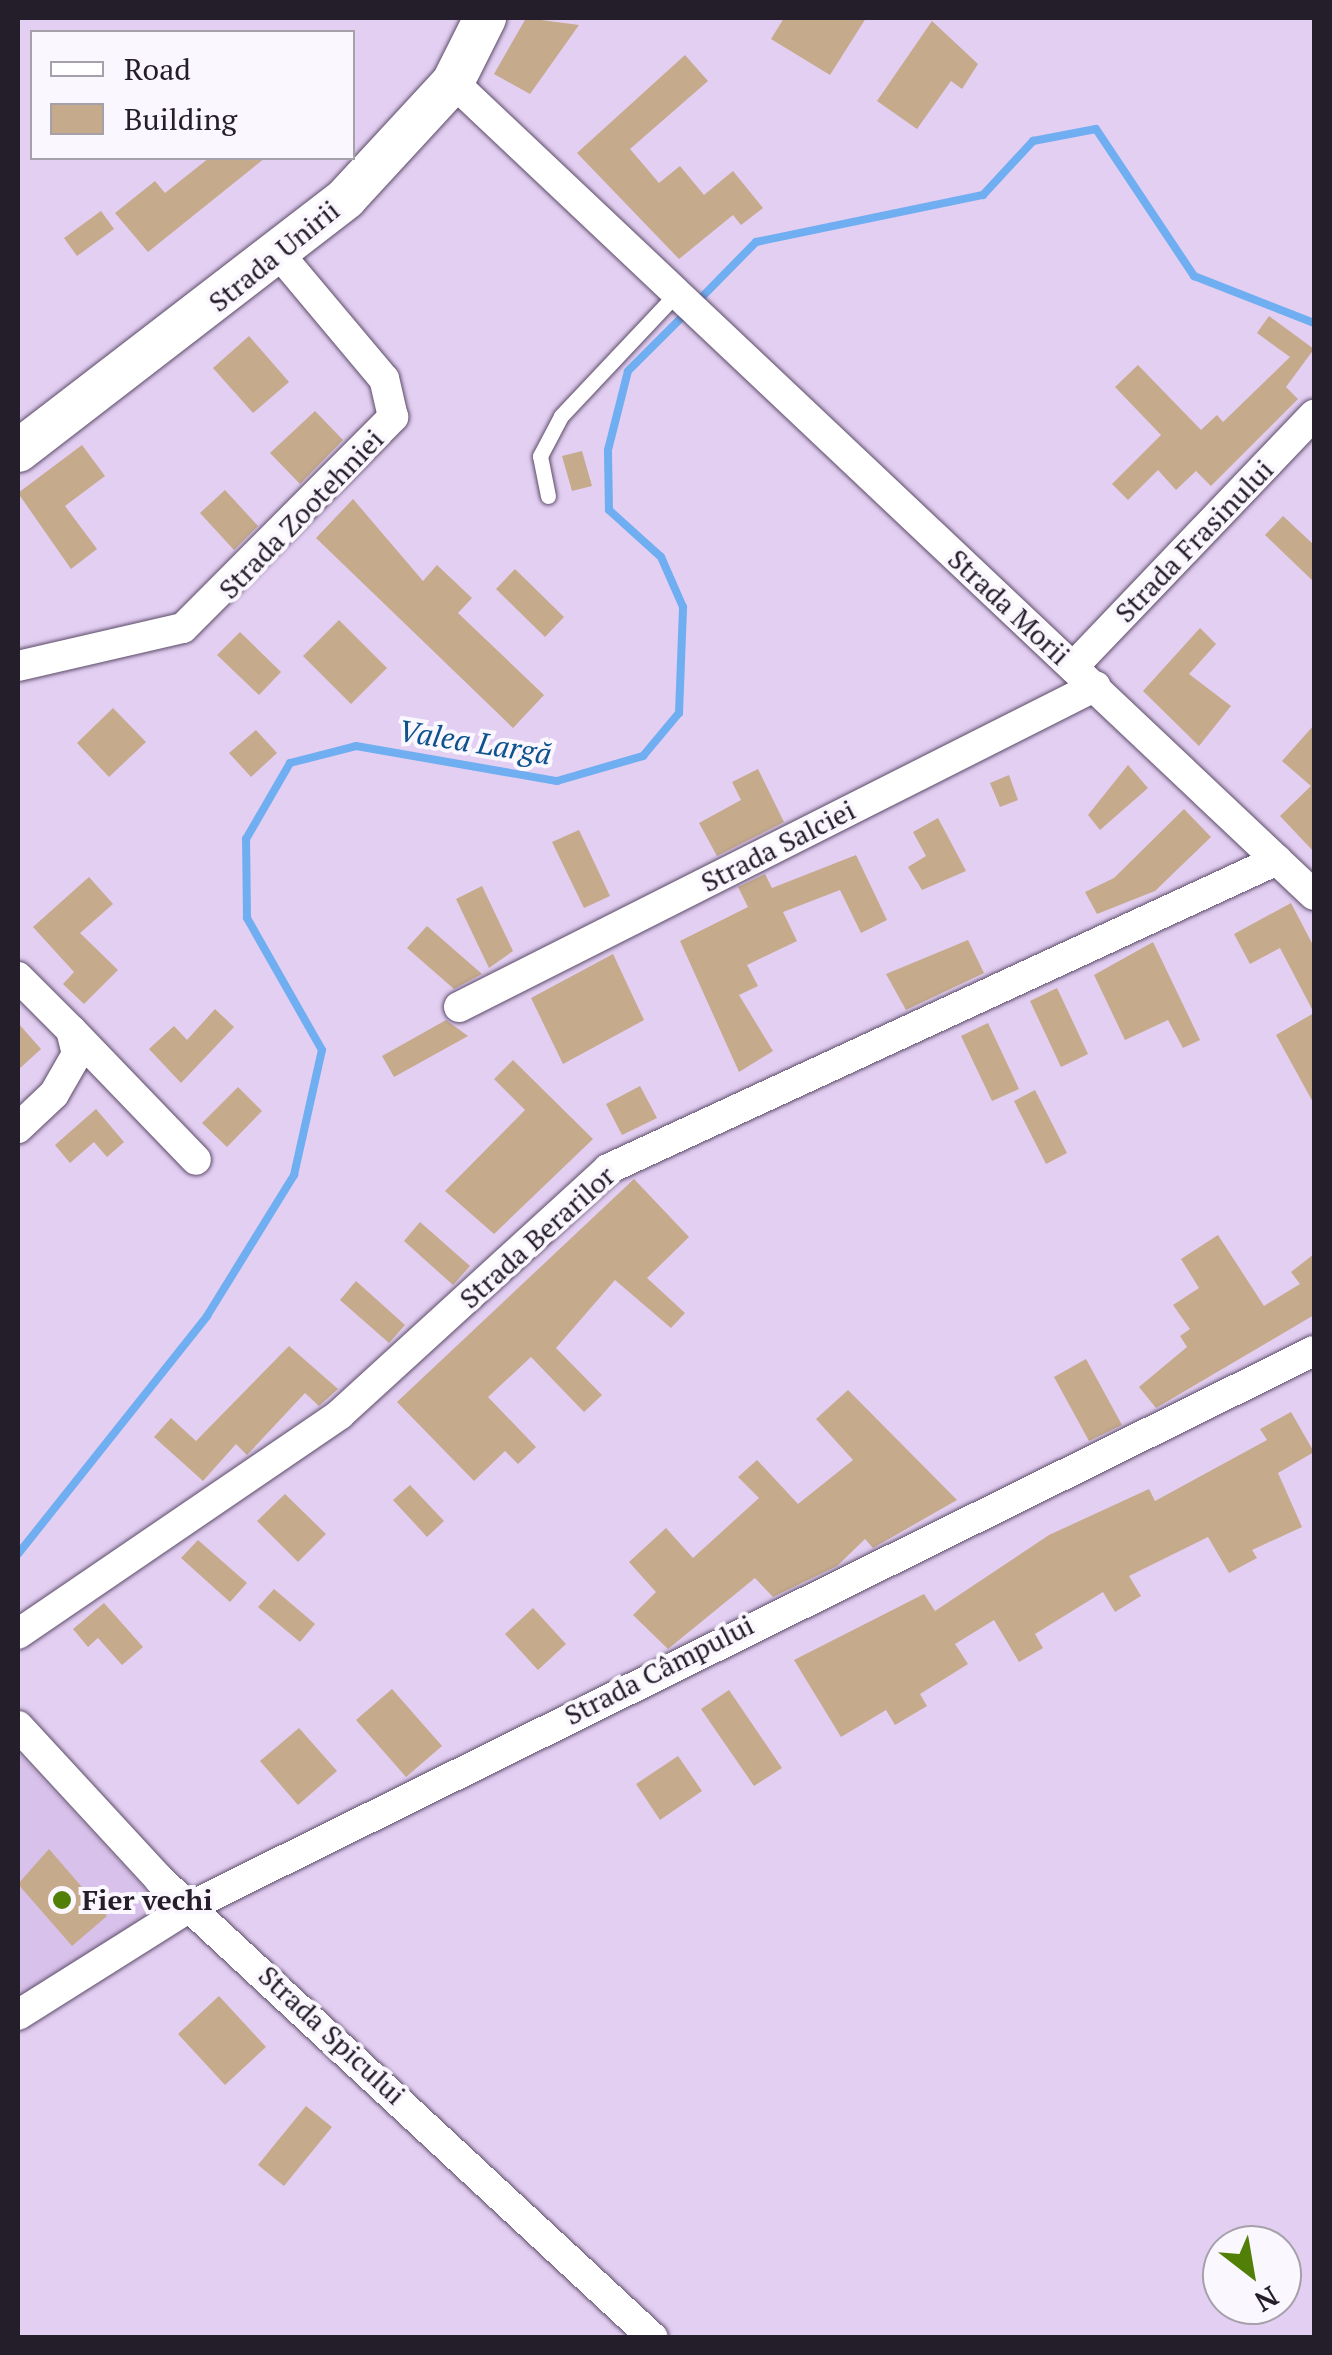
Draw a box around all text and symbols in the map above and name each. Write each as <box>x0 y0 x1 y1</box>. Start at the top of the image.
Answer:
legend <box>30 30 355 160</box>
text: Road <box>124 49 191 89</box>
text: Building <box>124 99 237 139</box>
street label: Strada Unirii <box>202 193 346 319</box>
street label: Strada Zootehniei <box>212 422 390 606</box>
street label: Strada Frasinului <box>1108 453 1280 629</box>
street label: Strada Morii <box>941 542 1077 672</box>
water label: Valea Largă <box>396 712 554 772</box>
street label: Strada Salciei <box>695 793 861 899</box>
street label: Strada Berarilor <box>453 1159 621 1315</box>
street label: Strada Câmpului <box>559 1608 759 1732</box>
place label: Fier vechi <box>82 1883 213 1917</box>
marker: Fier vechi <box>51 1889 73 1911</box>
street label: Strada Spicului <box>252 1959 412 2111</box>
north arrow <box>1202 2225 1302 2325</box>
text: N <box>1248 2278 1285 2321</box>

